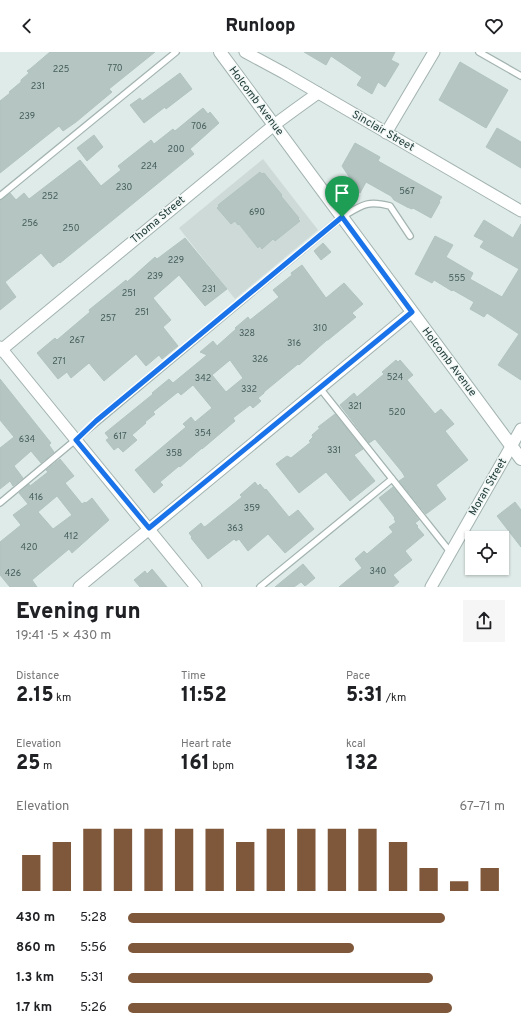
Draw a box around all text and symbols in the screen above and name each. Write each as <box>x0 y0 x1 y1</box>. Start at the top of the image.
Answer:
icon: back <box>16 15 38 37</box>
text: Runloop <box>225 15 296 38</box>
icon: heart <box>483 15 505 37</box>
house number: 770 <box>107 63 123 74</box>
house number: 225 <box>53 64 69 75</box>
street label: Holcomb Avenue <box>225 64 287 138</box>
house number: 231 <box>31 81 45 92</box>
street label: Sinclair Street <box>349 107 417 155</box>
house number: 239 <box>19 111 35 122</box>
house number: 706 <box>191 121 207 132</box>
house number: 200 <box>168 144 185 155</box>
house number: 224 <box>141 161 158 172</box>
pin <box>325 176 359 217</box>
house number: 230 <box>116 182 133 193</box>
icon: arrive <box>331 182 353 204</box>
house number: 567 <box>399 186 415 197</box>
house number: 252 <box>42 191 58 202</box>
street label: Thoma Street <box>128 193 188 247</box>
house number: 690 <box>249 207 265 218</box>
house number: 256 <box>22 218 38 229</box>
house number: 250 <box>63 223 80 234</box>
house number: 229 <box>168 255 184 266</box>
house number: 239 <box>147 271 163 282</box>
house number: 555 <box>449 273 465 284</box>
house number: 231 <box>202 284 216 295</box>
house number: 251 <box>122 288 136 299</box>
house number: 251 <box>135 307 149 318</box>
house number: 257 <box>100 313 116 324</box>
house number: 310 <box>313 323 327 334</box>
street label: Holcomb Avenue <box>418 325 480 399</box>
house number: 328 <box>239 328 255 339</box>
house number: 267 <box>69 335 85 346</box>
house number: 316 <box>287 338 301 349</box>
house number: 326 <box>252 354 268 365</box>
house number: 271 <box>52 356 66 367</box>
house number: 524 <box>387 372 404 383</box>
house number: 342 <box>195 373 211 384</box>
house number: 332 <box>241 384 257 395</box>
house number: 321 <box>348 401 362 412</box>
house number: 520 <box>389 407 406 418</box>
house number: 354 <box>195 428 212 439</box>
house number: 617 <box>113 431 127 442</box>
house number: 634 <box>19 434 36 445</box>
house number: 331 <box>327 445 341 456</box>
house number: 358 <box>166 448 182 459</box>
street label: Moran Street <box>466 456 510 518</box>
house number: 416 <box>29 492 43 503</box>
house number: 359 <box>244 503 260 514</box>
house number: 363 <box>227 523 243 534</box>
house number: 412 <box>64 531 78 542</box>
map controls <box>465 531 509 575</box>
button: locate <box>465 531 509 575</box>
house number: 420 <box>21 542 38 553</box>
house number: 340 <box>370 566 387 577</box>
house number: 426 <box>5 568 21 579</box>
text: Evening run <box>16 599 141 626</box>
button: share <box>463 600 505 642</box>
text: 19:41 · 5 × 430 m <box>16 628 111 644</box>
text: Distance <box>16 669 59 683</box>
text: Time <box>181 669 206 683</box>
text: Pace <box>346 669 370 683</box>
text: 2.15 <box>16 683 54 709</box>
text: 11:52 <box>181 683 227 709</box>
text: 5:31 <box>346 683 383 709</box>
text: km <box>54 691 71 705</box>
text: /km <box>383 691 406 705</box>
text: Elevation <box>16 737 61 751</box>
text: Heart rate <box>181 737 231 751</box>
text: kcal <box>346 737 366 751</box>
text: 25 <box>16 751 40 777</box>
text: 161 <box>181 751 210 777</box>
text: 132 <box>346 751 378 777</box>
text: m <box>40 759 52 773</box>
text: bpm <box>210 759 234 773</box>
text: Elevation <box>16 799 69 815</box>
text: 67–71 m <box>459 799 505 815</box>
text: 430 m <box>16 910 55 926</box>
text: 5:28 <box>80 910 107 926</box>
text: 860 m <box>16 940 55 956</box>
text: 5:56 <box>80 940 107 956</box>
text: 1.3 km <box>16 970 54 986</box>
text: 5:31 <box>80 970 104 986</box>
text: 1.7 km <box>16 1000 52 1016</box>
text: 5:26 <box>80 1000 107 1016</box>

